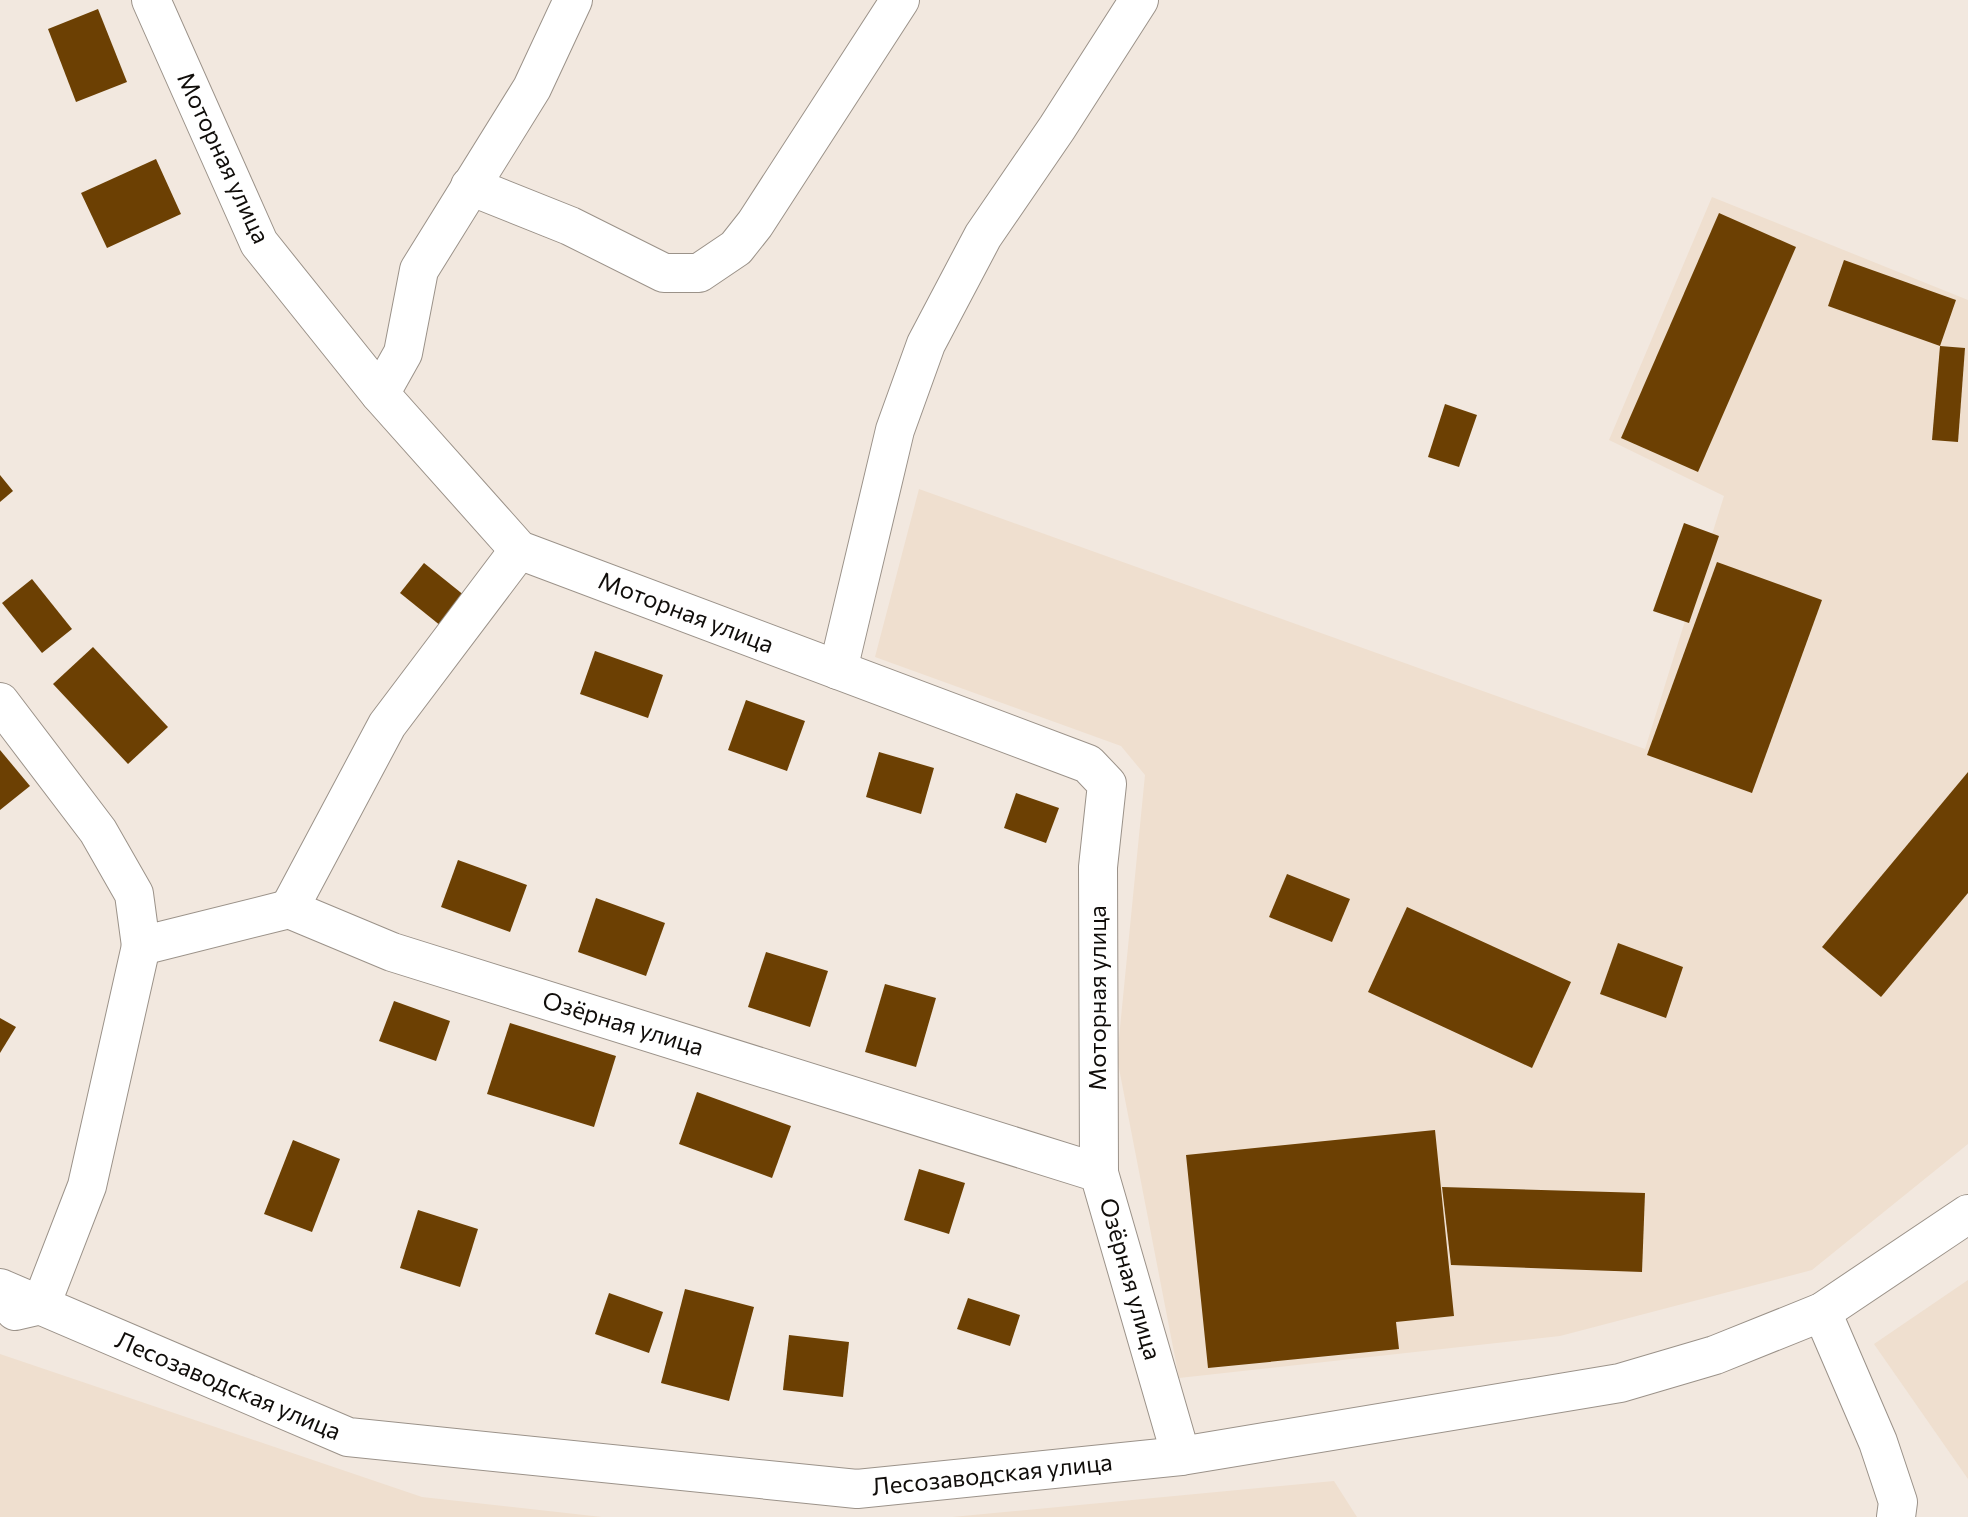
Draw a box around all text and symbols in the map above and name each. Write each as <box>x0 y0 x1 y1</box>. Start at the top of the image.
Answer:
street label: Моторная улица <box>172 67 277 248</box>
street label: Моторная улица <box>595 565 778 658</box>
street label: Моторная улица <box>1082 905 1111 1091</box>
street label: Озёрная улица <box>539 984 707 1061</box>
street label: Озёрная улица <box>1095 1194 1168 1363</box>
street label: Лесозаводская улица <box>112 1324 346 1445</box>
street label: Лесозаводская улица <box>870 1446 1114 1501</box>

